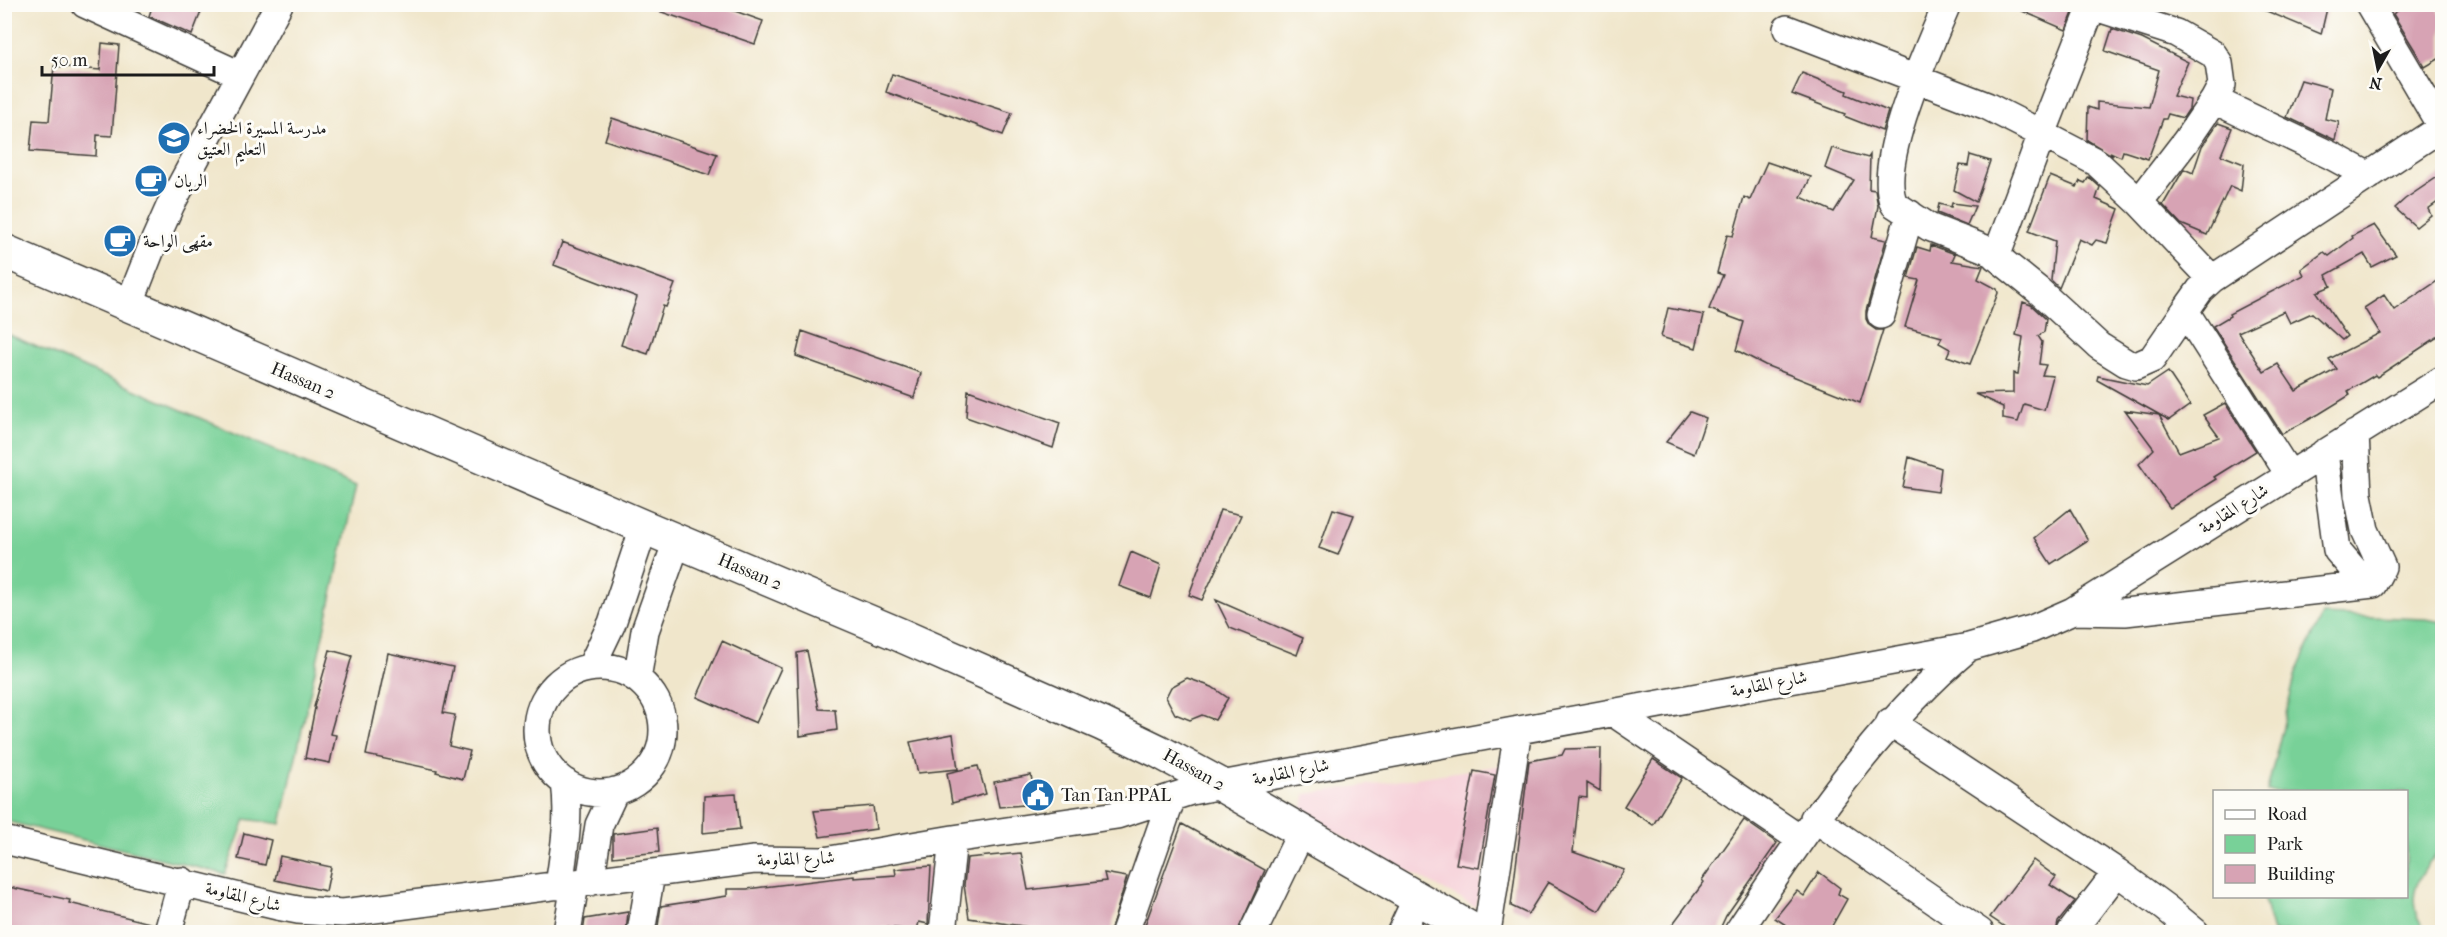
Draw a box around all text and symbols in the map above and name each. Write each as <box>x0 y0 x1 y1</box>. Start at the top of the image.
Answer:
scale bar <box>42 39 214 77</box>
north arrow <box>2348 39 2408 99</box>
text: 50 m <box>51 50 88 71</box>
text: N <box>2367 73 2383 94</box>
place label: مدرسة المسيرة الخضراء التعليم العتيق <box>197 118 327 167</box>
school or university icon: مدرسة المسيرة الخضراء التعليم العتيق <box>156 120 192 156</box>
cafe icon: الريان <box>133 163 169 199</box>
place label: الريان <box>174 171 207 192</box>
cafe icon: مقهى الواحة <box>102 223 138 259</box>
place label: مقهى الواحة <box>143 231 213 253</box>
street label: Hassan 2 <box>268 358 338 404</box>
street label: شارع المقاومة <box>2196 480 2274 542</box>
street label: Hassan 2 <box>715 549 785 595</box>
street label: شارع المقاومة <box>1729 666 1810 706</box>
street label: Hassan 2 <box>1159 744 1229 796</box>
street label: شارع المقاومة <box>1251 754 1332 794</box>
public building icon: Tan Tan PPAL <box>1020 777 1056 813</box>
place label: Tan Tan PPAL <box>1061 785 1171 806</box>
legend <box>2213 790 2408 898</box>
text: Road <box>2267 804 2307 825</box>
text: Park <box>2267 834 2304 855</box>
street label: شارع المقاومة <box>757 847 835 875</box>
text: Building <box>2267 864 2335 885</box>
street label: شارع المقاومة <box>202 877 283 920</box>

